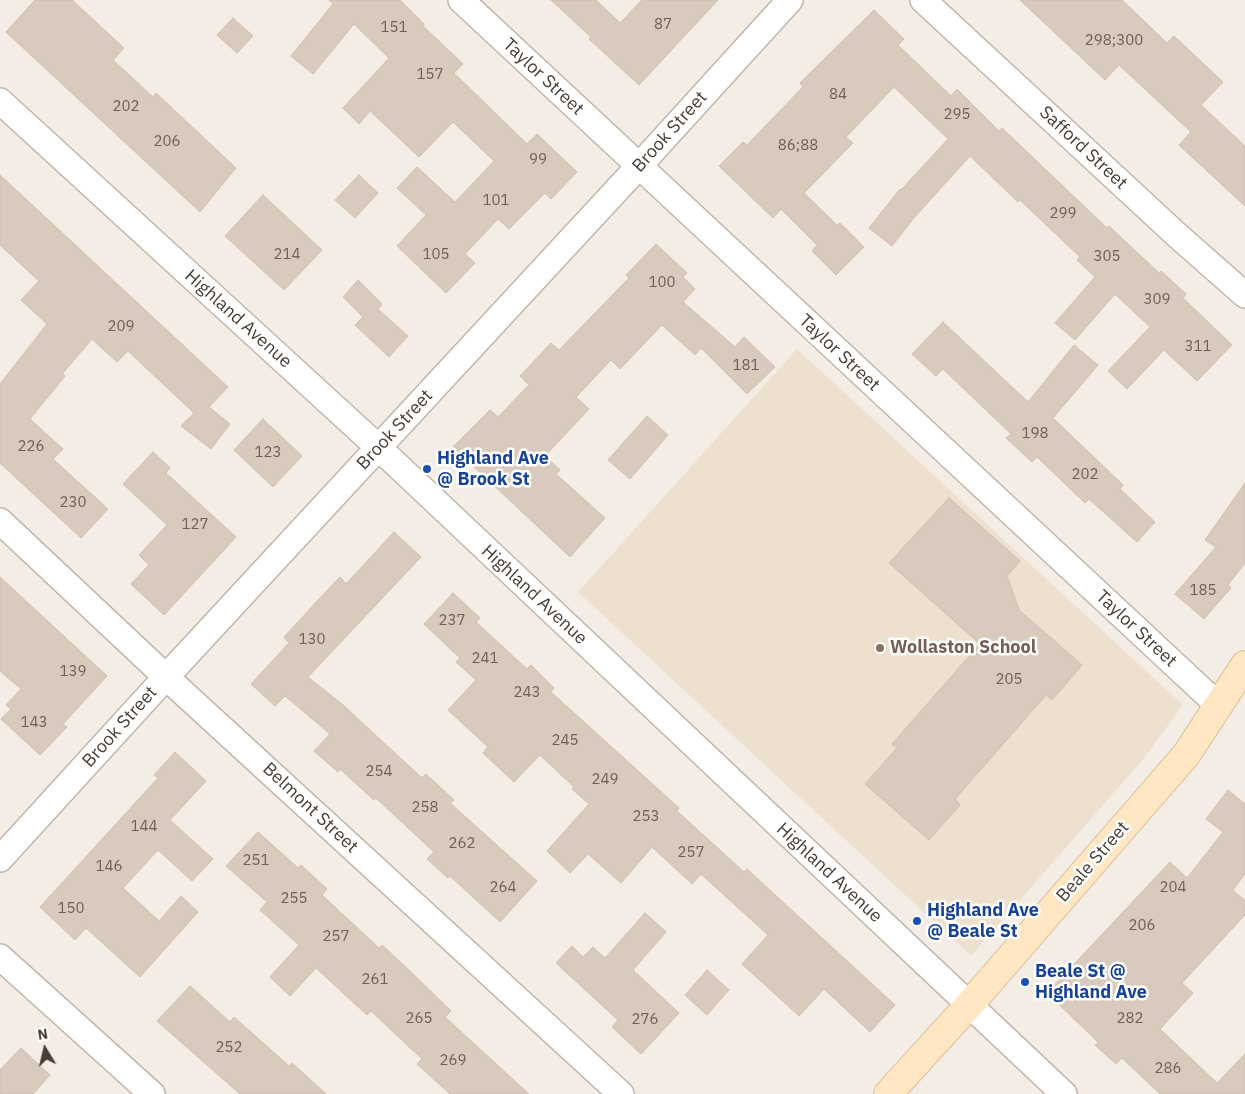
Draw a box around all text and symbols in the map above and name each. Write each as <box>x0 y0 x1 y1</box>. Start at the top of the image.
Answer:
house number: 87 <box>654 16 672 34</box>
house number: 151 <box>381 19 407 37</box>
house number: 298;300 <box>1085 32 1143 50</box>
street label: Taylor Street <box>498 34 588 120</box>
house number: 157 <box>417 66 443 84</box>
house number: 84 <box>829 86 847 104</box>
street label: Brook Street <box>628 87 712 177</box>
house number: 202 <box>113 98 139 116</box>
street label: Safford Street <box>1035 102 1131 194</box>
house number: 295 <box>944 106 970 124</box>
house number: 206 <box>154 133 180 151</box>
house number: 86;88 <box>778 137 818 155</box>
house number: 99 <box>529 151 547 169</box>
house number: 101 <box>483 192 509 210</box>
house number: 299 <box>1050 205 1076 223</box>
house number: 214 <box>274 246 300 264</box>
house number: 105 <box>423 246 449 264</box>
house number: 305 <box>1094 248 1120 266</box>
street label: Highland Avenue <box>180 265 296 373</box>
house number: 100 <box>649 274 675 292</box>
house number: 309 <box>1144 291 1170 309</box>
street label: Taylor Street <box>794 310 884 396</box>
house number: 209 <box>108 318 134 336</box>
house number: 311 <box>1185 338 1211 356</box>
house number: 181 <box>733 357 759 375</box>
street label: Brook Street <box>352 386 438 474</box>
house number: 198 <box>1022 425 1048 443</box>
house number: 226 <box>18 438 44 456</box>
house number: 123 <box>255 444 281 462</box>
place label: Highland Ave @ Brook St <box>437 448 549 490</box>
marker: Highland Ave @ Brook St <box>421 463 433 475</box>
house number: 202 <box>1072 466 1098 484</box>
house number: 230 <box>60 494 86 512</box>
house number: 127 <box>182 516 208 534</box>
street label: Highland Avenue <box>477 541 591 649</box>
house number: 185 <box>1190 582 1216 600</box>
street label: Taylor Street <box>1091 586 1181 672</box>
house number: 237 <box>439 612 465 630</box>
house number: 130 <box>299 631 325 649</box>
place label: Wollaston School <box>890 637 1036 659</box>
marker: Wollaston School <box>874 642 886 654</box>
house number: 241 <box>472 650 498 668</box>
house number: 139 <box>60 663 86 681</box>
house number: 205 <box>996 671 1022 689</box>
street label: Brook Street <box>78 682 162 772</box>
house number: 243 <box>514 684 540 702</box>
house number: 143 <box>21 714 47 732</box>
house number: 245 <box>552 732 578 750</box>
street label: Belmont Street <box>258 758 362 858</box>
house number: 254 <box>366 763 392 781</box>
house number: 249 <box>592 771 618 789</box>
house number: 258 <box>412 799 438 817</box>
house number: 253 <box>633 808 659 826</box>
street label: Beale Street <box>1052 817 1134 907</box>
house number: 144 <box>131 818 157 836</box>
street label: Highland Avenue <box>772 819 886 927</box>
house number: 262 <box>449 835 475 853</box>
house number: 257 <box>678 844 704 862</box>
house number: 251 <box>243 852 269 870</box>
house number: 146 <box>96 858 122 876</box>
house number: 264 <box>490 879 516 897</box>
house number: 204 <box>1160 879 1186 897</box>
house number: 255 <box>281 890 307 908</box>
house number: 150 <box>58 900 84 918</box>
place label: Highland Ave @ Beale St <box>927 900 1039 942</box>
marker: Highland Ave @ Beale St <box>911 915 923 927</box>
house number: 206 <box>1129 917 1155 935</box>
house number: 257 <box>323 928 349 946</box>
place label: Beale St @ Highland Ave <box>1035 961 1147 1004</box>
house number: 261 <box>362 971 388 989</box>
marker: Beale St @ Highland Ave <box>1019 976 1031 988</box>
house number: 265 <box>406 1010 432 1028</box>
house number: 282 <box>1117 1010 1143 1028</box>
house number: 276 <box>632 1011 658 1029</box>
north arrow <box>20 1024 70 1074</box>
text: N <box>36 1025 49 1044</box>
house number: 252 <box>216 1039 242 1057</box>
house number: 269 <box>440 1052 466 1070</box>
house number: 286 <box>1155 1060 1181 1078</box>

